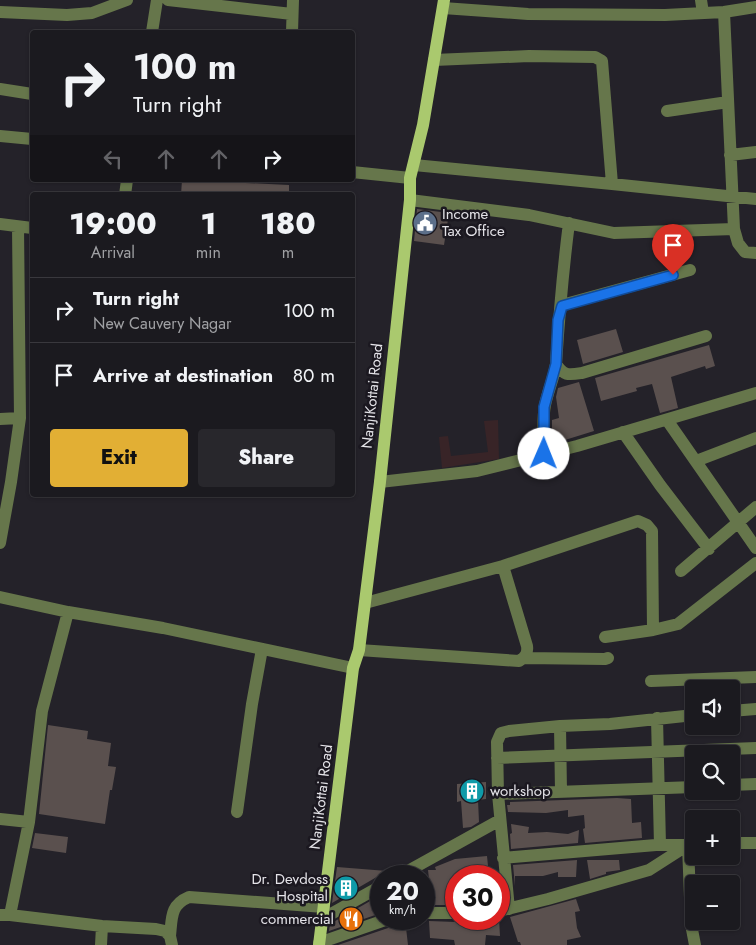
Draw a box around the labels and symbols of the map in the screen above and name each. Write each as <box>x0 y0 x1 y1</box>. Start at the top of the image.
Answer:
place label: Income Tax Office <box>442 203 505 242</box>
public building icon: Income Tax Office <box>412 210 438 236</box>
pin <box>652 224 694 275</box>
street label: NanjiKottai Road <box>356 342 388 450</box>
position arrow <box>517 427 569 479</box>
street label: NanjiKottai Road <box>304 743 338 851</box>
building icon: workshop <box>459 778 485 804</box>
place label: workshop <box>490 780 551 802</box>
speed limit sign: 30 <box>445 865 510 930</box>
place label: Dr. Devdoss Hospital <box>251 868 328 907</box>
building icon: Dr. Devdoss Hospital <box>333 875 359 901</box>
restaurant icon: commercial <box>338 906 364 932</box>
place label: commercial <box>261 908 334 930</box>

